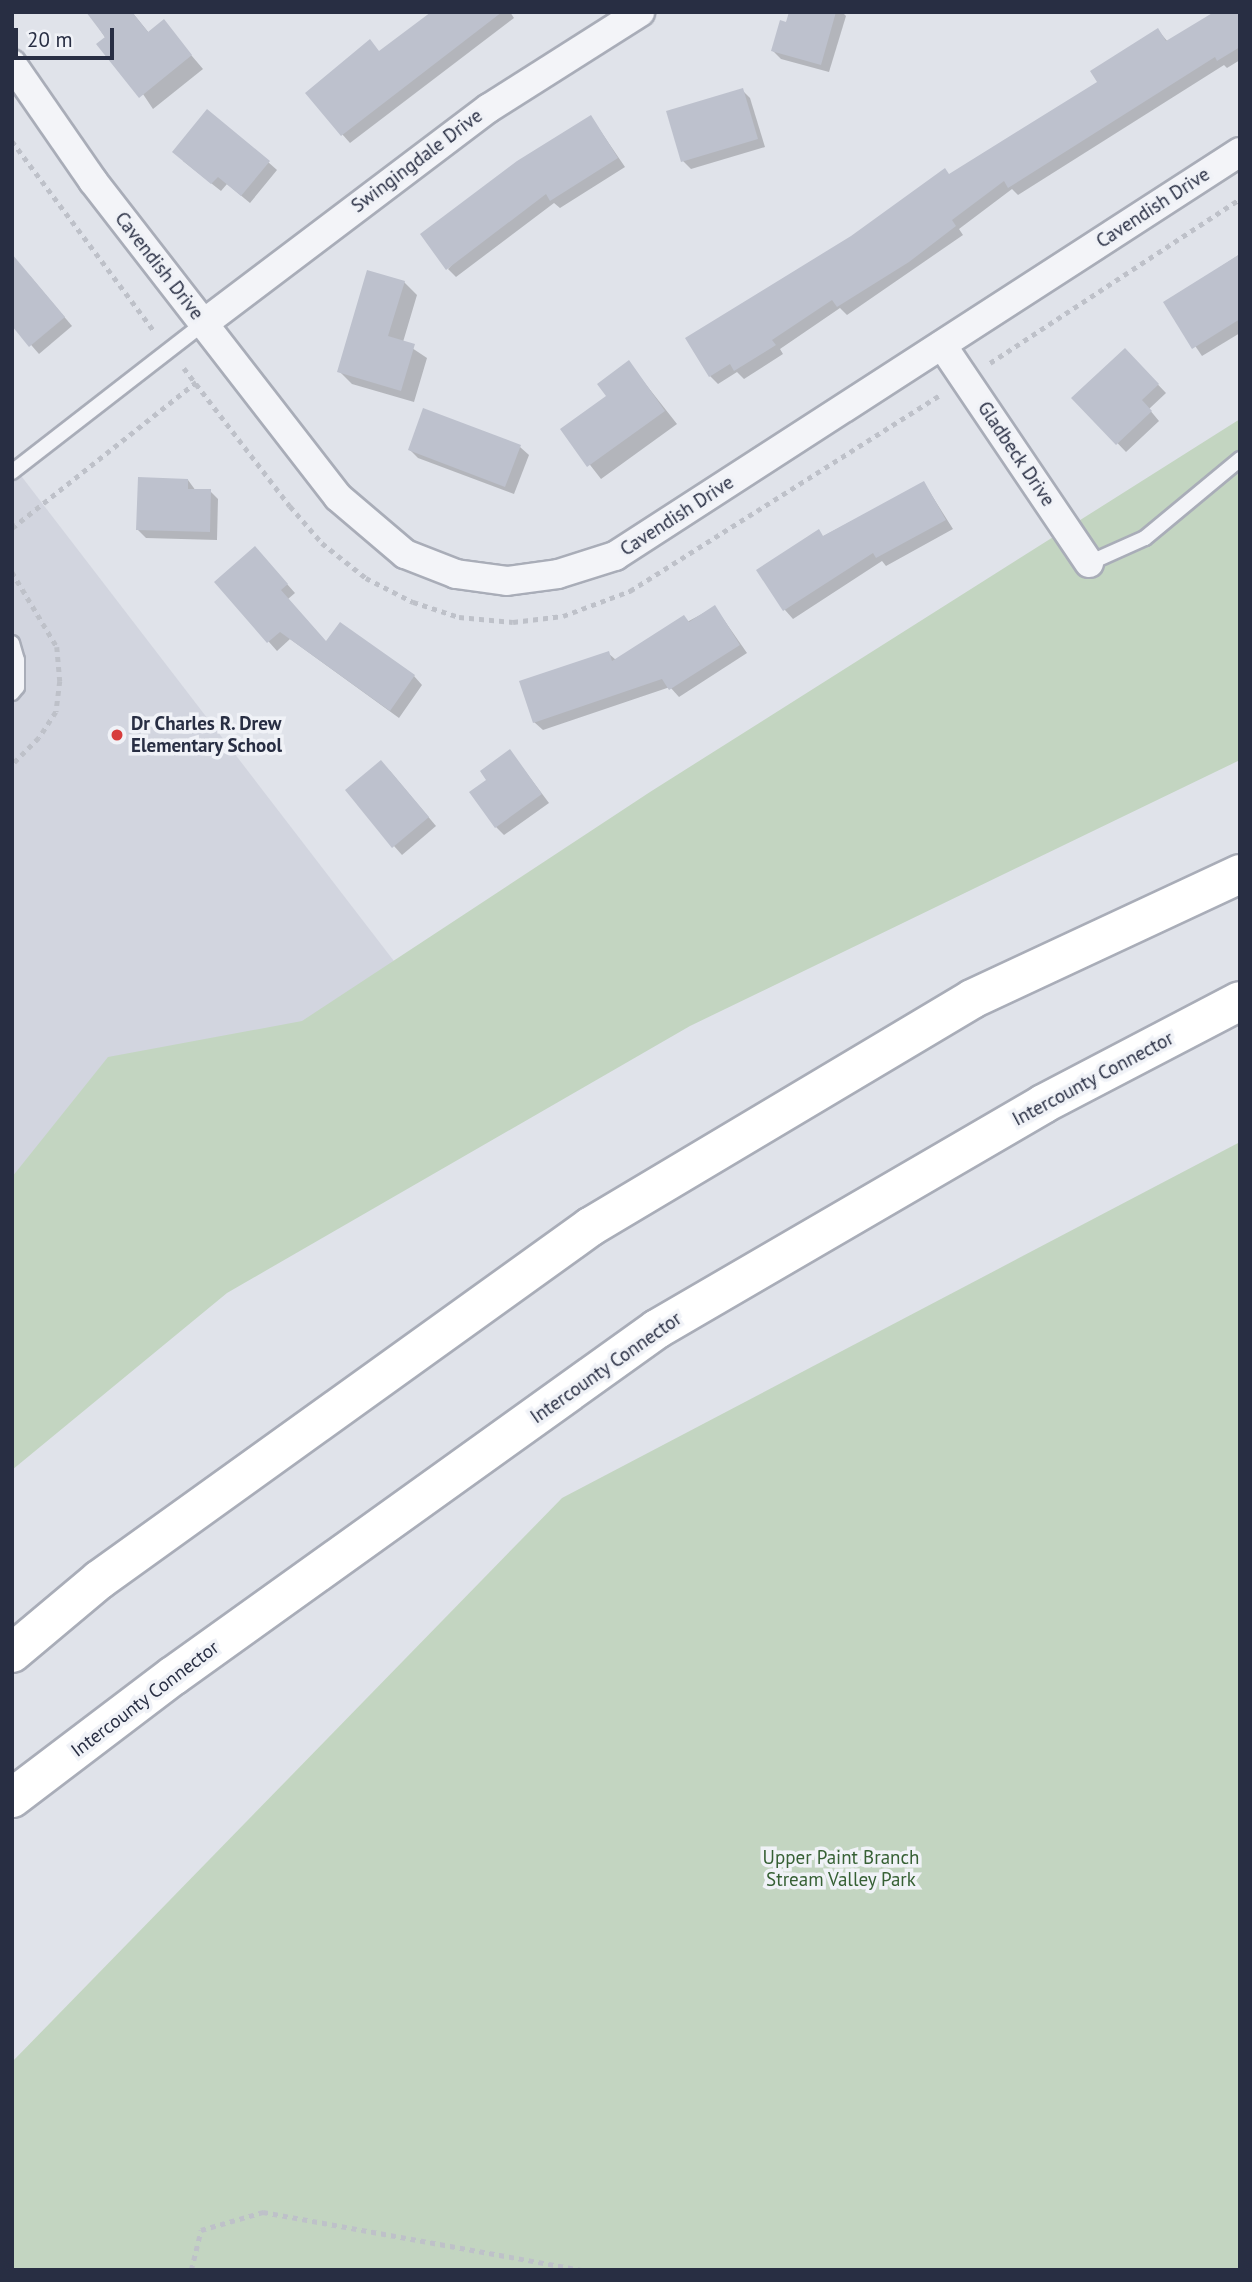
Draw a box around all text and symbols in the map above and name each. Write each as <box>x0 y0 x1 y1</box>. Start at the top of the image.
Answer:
scale bar <box>18 14 117 58</box>
text: 20 m <box>27 26 73 53</box>
street label: Swingingdale Drive <box>347 104 487 218</box>
street label: Cavendish Drive <box>1092 163 1214 253</box>
street label: Cavendish Drive <box>110 208 208 324</box>
street label: Gladbeck Drive <box>972 397 1060 511</box>
street label: Cavendish Drive <box>616 471 738 561</box>
place label: Dr Charles R. Drew Elementary School <box>131 713 283 757</box>
marker: Dr Charles R. Drew Elementary School <box>109 727 125 743</box>
street label: Intercounty Connector <box>1008 1027 1178 1131</box>
street label: Intercounty Connector <box>526 1307 686 1429</box>
street label: Intercounty Connector <box>66 1636 224 1762</box>
park label: Upper Paint Branch Stream Valley Park <box>763 1847 919 1891</box>

